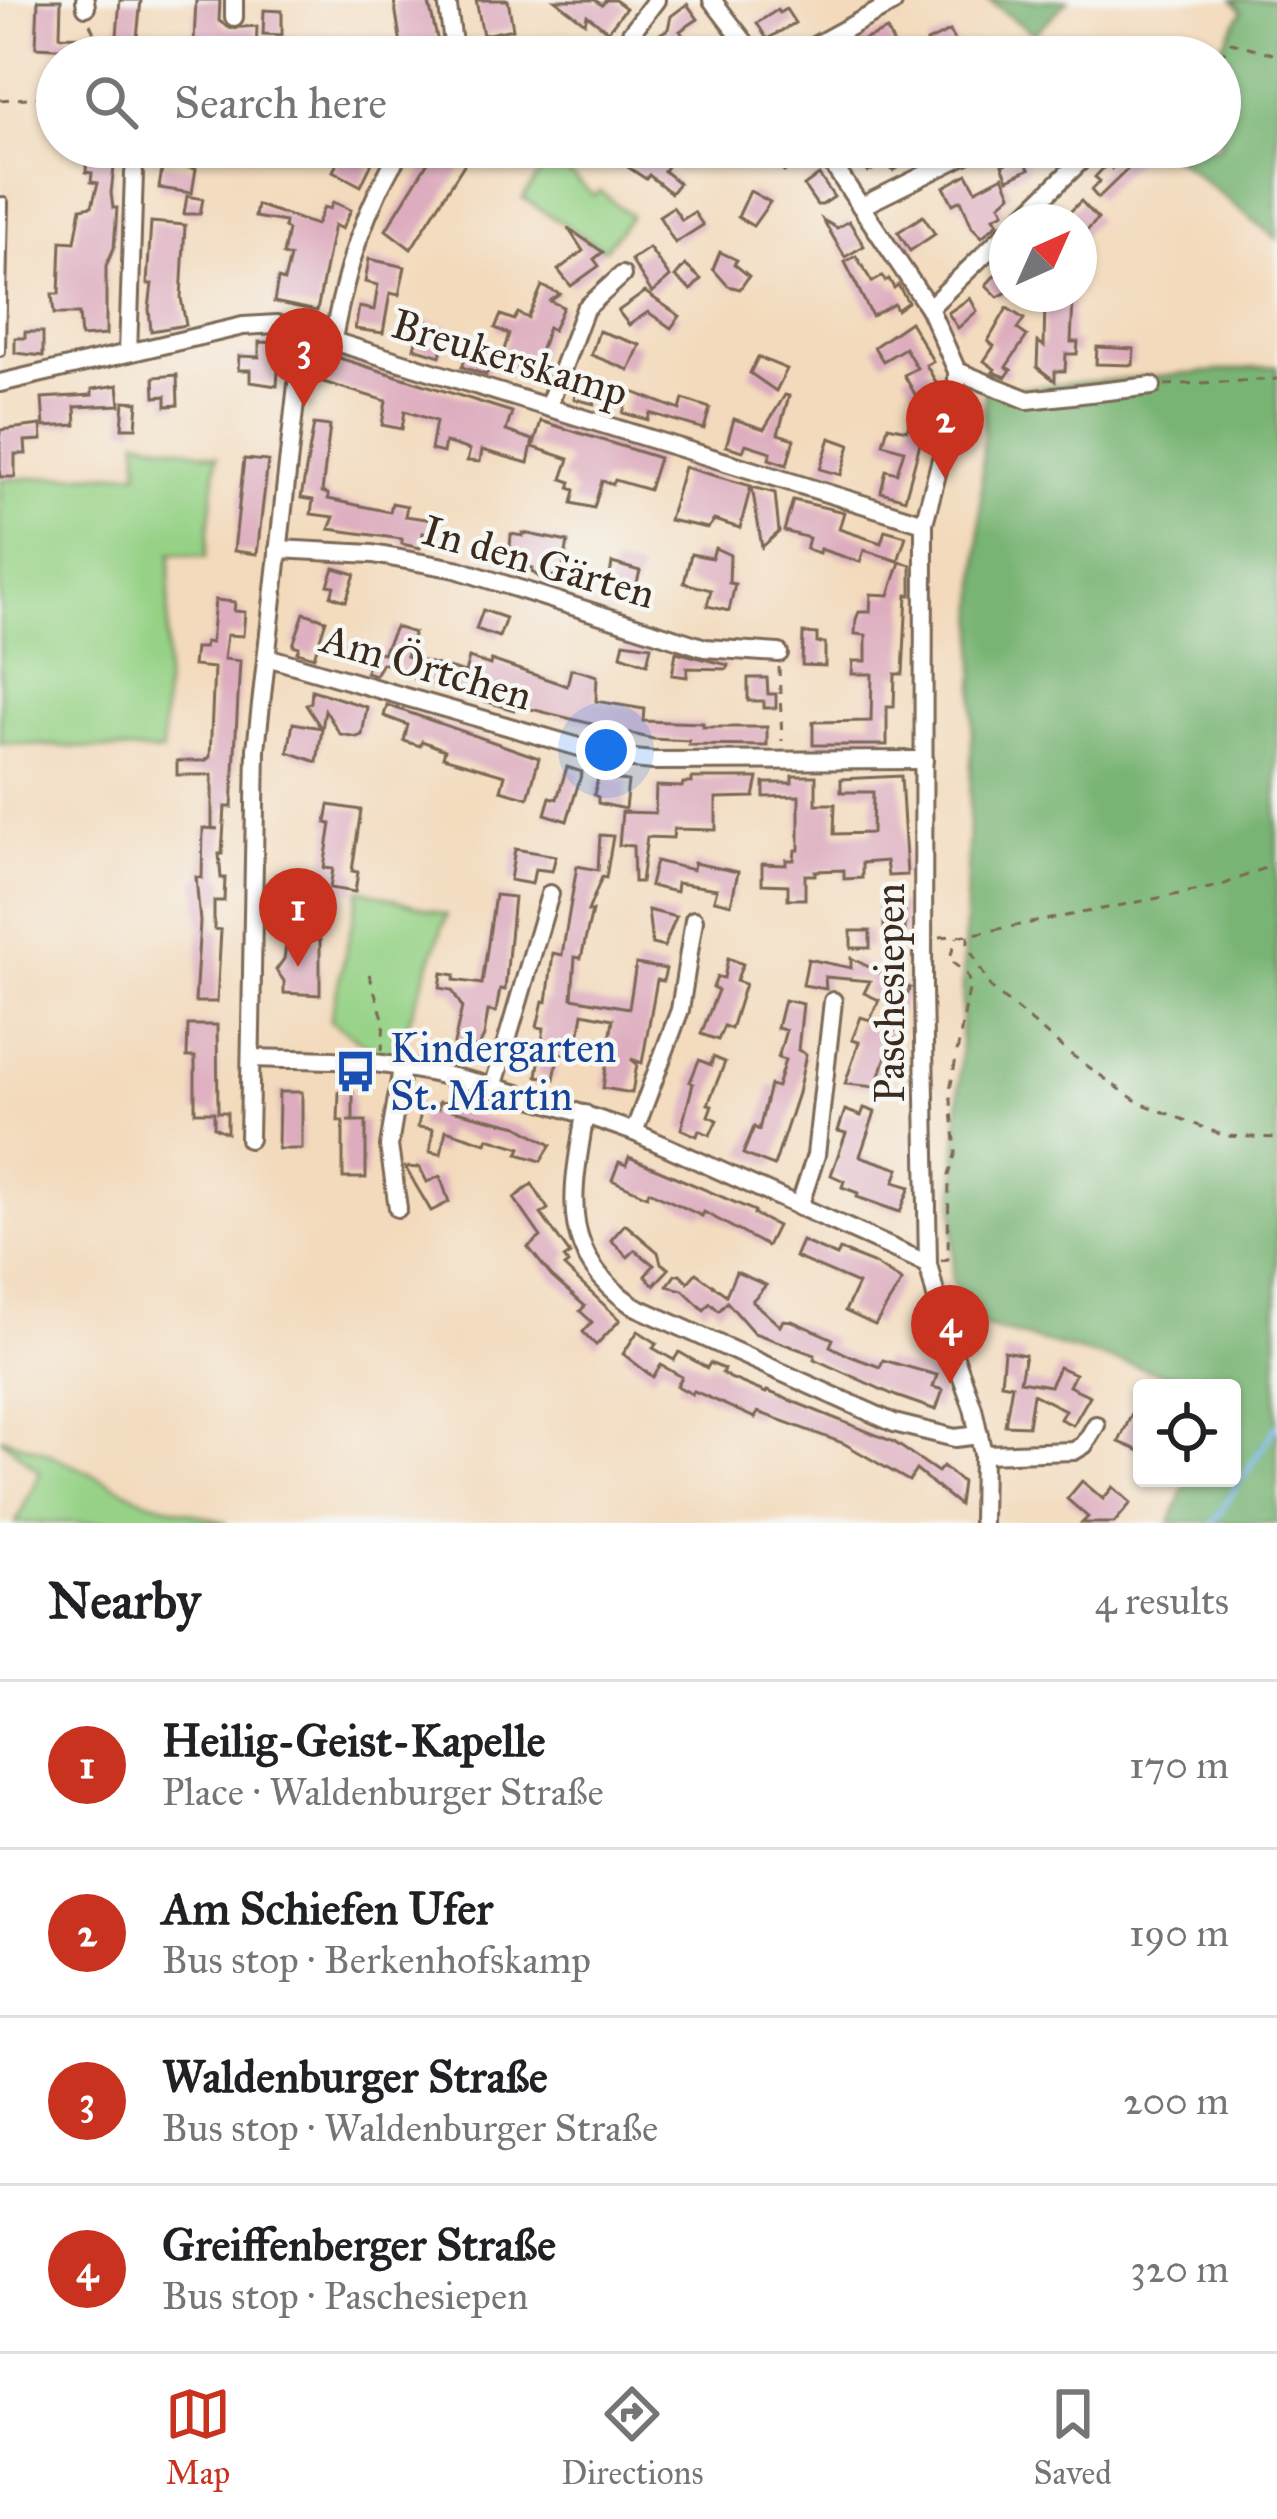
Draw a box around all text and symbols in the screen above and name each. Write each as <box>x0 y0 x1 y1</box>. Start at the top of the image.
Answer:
search box <box>36 36 1241 168</box>
icon: search <box>78 69 144 135</box>
text: Search here <box>174 75 387 130</box>
north arrow <box>989 204 1097 312</box>
street label: Breukerskamp <box>385 297 634 419</box>
pin: 3 <box>265 308 343 407</box>
pin: 2 <box>906 380 984 479</box>
street label: In den Gärten <box>416 504 661 620</box>
street label: Am Örtchen <box>314 612 538 722</box>
your location <box>576 720 636 780</box>
pin: 1 <box>259 868 337 967</box>
street label: Paschesiepen <box>864 883 916 1103</box>
place label: Kindergarten St. Martin <box>390 1022 617 1122</box>
bus stop icon: Kindergarten St. Martin <box>333 1048 379 1094</box>
pin: 4 <box>911 1285 989 1384</box>
map controls <box>1133 1379 1241 1487</box>
button: locate <box>1133 1379 1241 1487</box>
text: Nearby <box>48 1570 200 1632</box>
text: 4 results <box>1095 1577 1229 1625</box>
text: Heilig-Geist-Kapelle <box>162 1713 546 1768</box>
text: 1 <box>79 1741 95 1789</box>
text: 170 m <box>1129 1741 1229 1789</box>
text: Place · Waldenburger Straße <box>162 1768 604 1816</box>
text: Am Schiefen Ufer <box>162 1881 493 1936</box>
text: 2 <box>77 1909 97 1957</box>
text: 190 m <box>1129 1909 1229 1957</box>
text: Bus stop · Berkenhofskamp <box>162 1936 591 1984</box>
text: Waldenburger Straße <box>162 2049 548 2104</box>
text: 3 <box>79 2077 95 2125</box>
text: 200 m <box>1123 2077 1229 2125</box>
text: Bus stop · Waldenburger Straße <box>162 2104 658 2152</box>
text: Greiffenberger Straße <box>162 2217 556 2272</box>
text: 4 <box>76 2245 98 2293</box>
text: 320 m <box>1130 2245 1229 2293</box>
text: Bus stop · Paschesiepen <box>162 2272 528 2320</box>
tab: Map <box>165 2381 231 2493</box>
tab: Directions <box>561 2381 703 2493</box>
tab: Saved <box>1034 2381 1112 2493</box>

